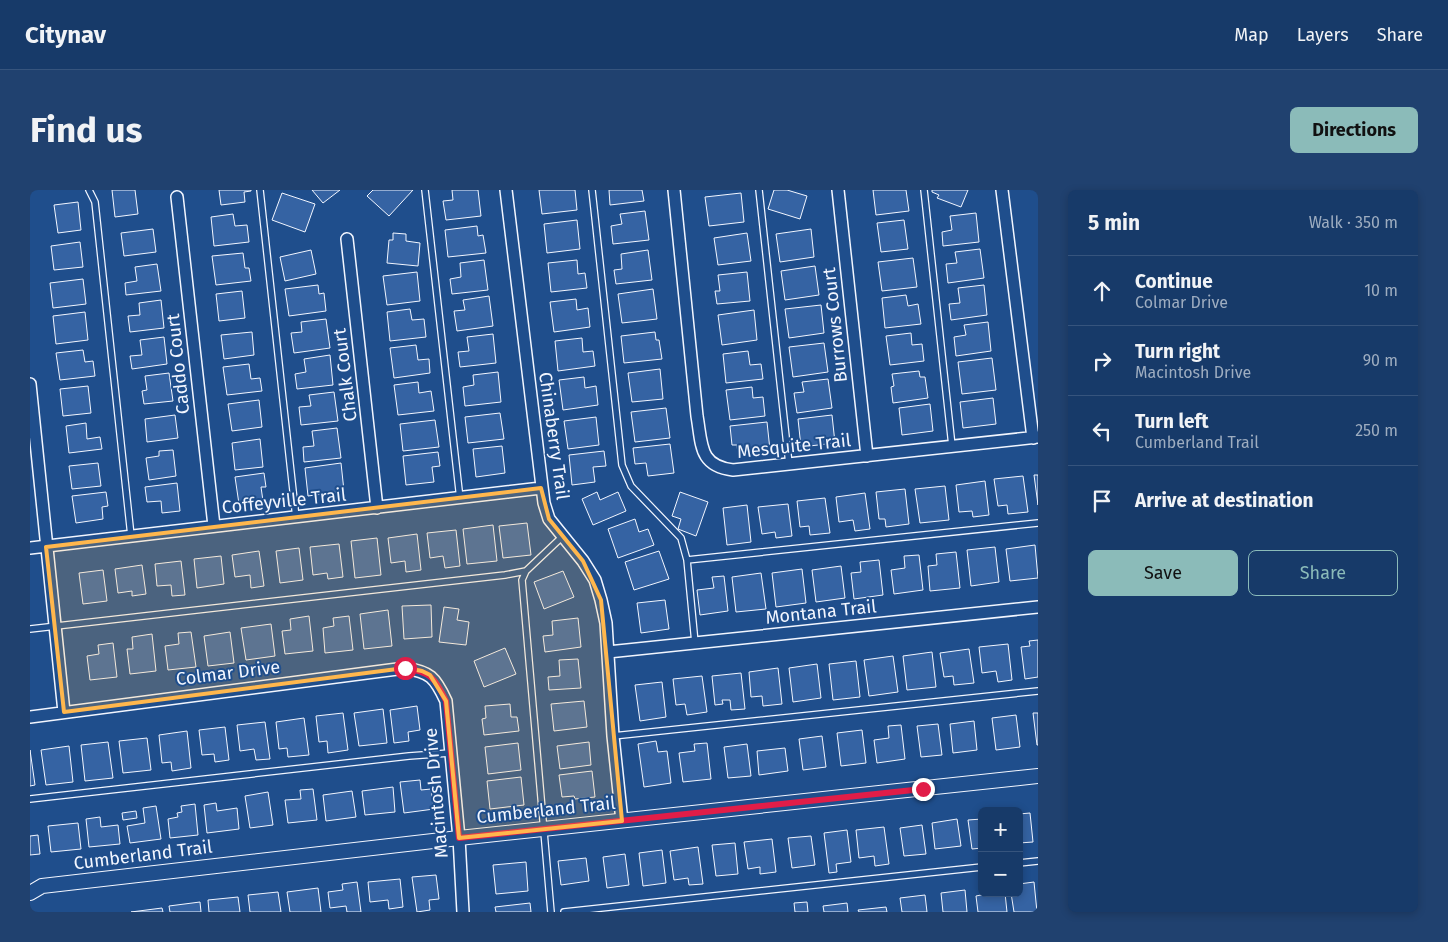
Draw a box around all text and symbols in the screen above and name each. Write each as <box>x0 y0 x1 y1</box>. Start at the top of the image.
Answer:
text: Citynav <box>25 21 106 49</box>
text: Map <box>1234 24 1269 46</box>
text: Layers <box>1297 24 1349 46</box>
text: Share <box>1377 24 1423 46</box>
button: Directions <box>1290 107 1418 153</box>
text: Find us <box>30 109 142 151</box>
text: 5 min <box>1088 210 1140 236</box>
text: Walk · 350 m <box>1309 213 1398 232</box>
street label: Burrows Court <box>818 266 852 384</box>
text: Continue <box>1135 270 1213 293</box>
icon: ahead <box>1088 277 1116 305</box>
text: 10 m <box>1364 281 1398 300</box>
text: Colmar Drive <box>1135 293 1228 312</box>
street label: Caddo Court <box>162 312 194 415</box>
street label: Chalk Court <box>328 327 362 423</box>
text: Turn right <box>1135 340 1220 363</box>
icon: right <box>1088 347 1116 375</box>
text: 90 m <box>1363 351 1398 370</box>
text: Macintosh Drive <box>1135 363 1251 382</box>
street label: Chinaberry Trail <box>534 371 574 501</box>
text: Turn left <box>1135 410 1209 433</box>
icon: left <box>1088 417 1116 445</box>
text: 250 m <box>1355 421 1398 440</box>
street label: Mesquite Trail <box>736 429 852 463</box>
text: Cumberland Trail <box>1135 433 1259 452</box>
street label: Coffeyville Trail <box>221 484 347 518</box>
icon: arrive <box>1088 487 1116 515</box>
text: Arrive at destination <box>1135 489 1314 512</box>
button: Save <box>1088 550 1238 596</box>
button: Share <box>1248 550 1398 596</box>
street label: Montana Trail <box>764 595 878 629</box>
street label: Colmar Drive <box>175 656 281 690</box>
route start <box>394 657 417 680</box>
street label: Macintosh Drive <box>419 727 453 859</box>
route end <box>912 778 935 801</box>
street label: Cumberland Trail <box>476 792 616 828</box>
map controls <box>978 807 1023 897</box>
button: + <box>978 807 1023 852</box>
street label: Cumberland Trail <box>72 836 214 874</box>
button: − <box>978 852 1023 897</box>

